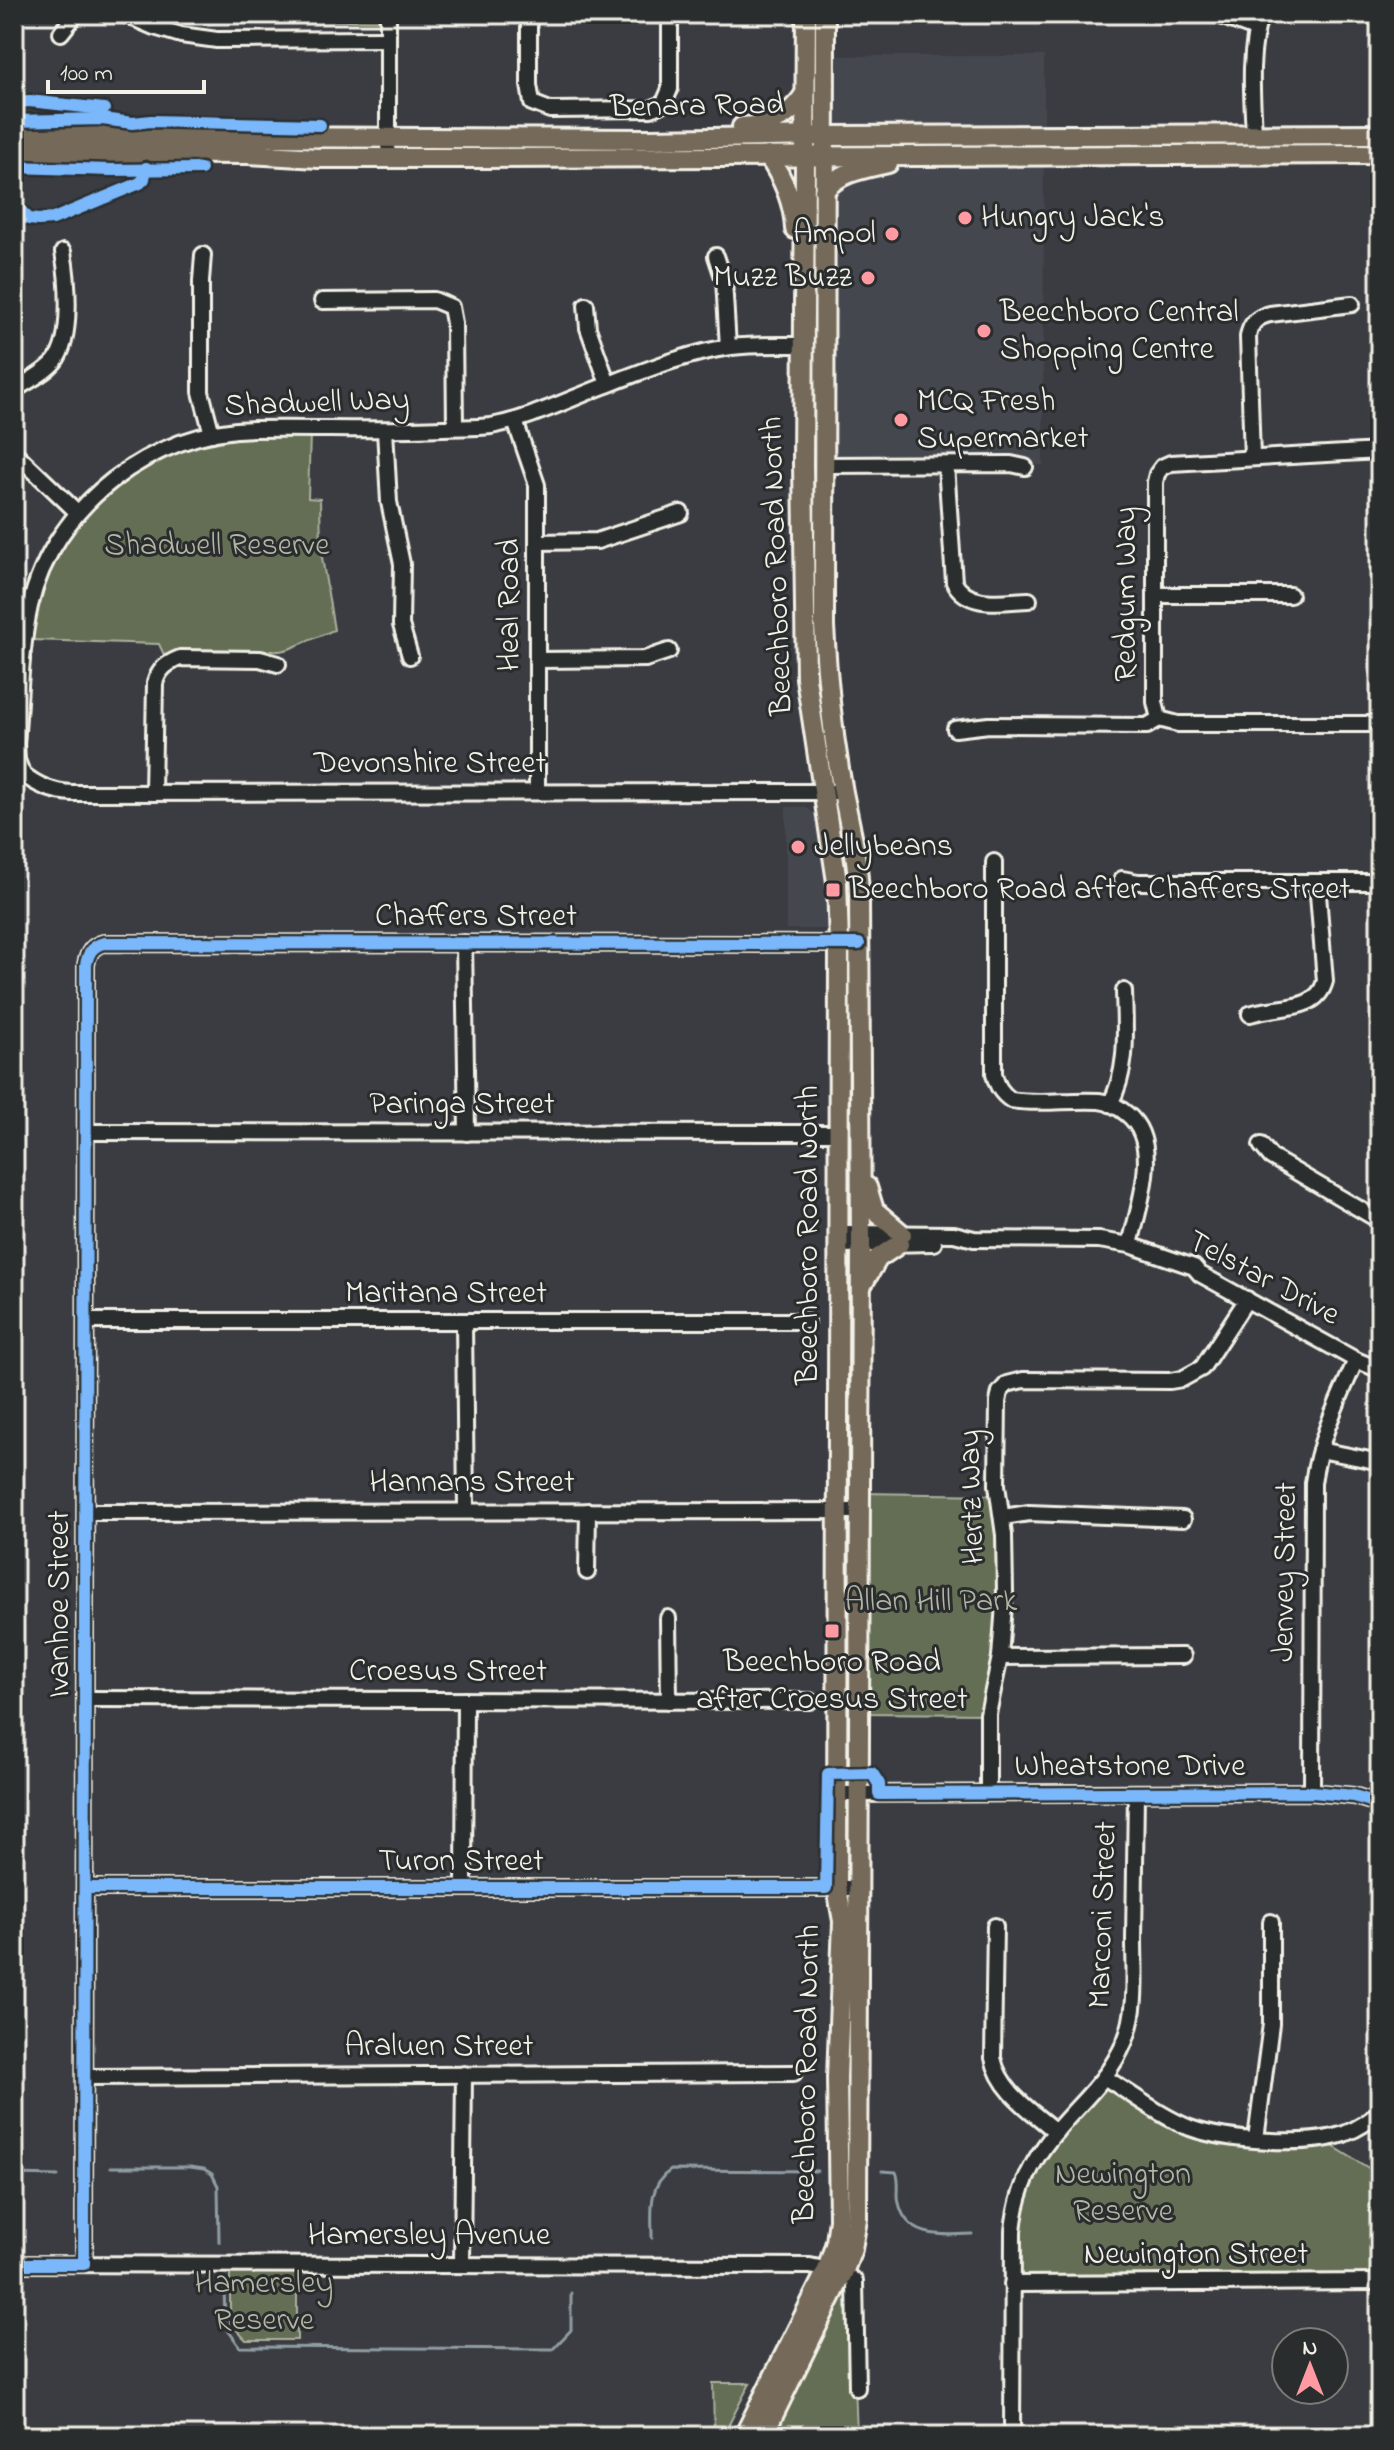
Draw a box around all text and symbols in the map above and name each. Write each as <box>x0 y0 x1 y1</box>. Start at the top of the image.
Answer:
scale bar <box>48 44 204 94</box>
text: 100 m <box>60 57 113 92</box>
street label: Benara Road <box>609 82 784 132</box>
place label: Hungry Jack's <box>981 195 1164 242</box>
marker: Hungry Jack's <box>956 209 974 227</box>
place label: Ampol <box>793 211 876 258</box>
marker: Ampol <box>883 225 901 243</box>
place label: Muzz Buzz <box>713 255 853 302</box>
marker: Muzz Buzz <box>859 269 877 287</box>
place label: Beechboro Central Shopping Centre <box>999 290 1239 374</box>
marker: Beechboro Central Shopping Centre <box>975 322 993 340</box>
street label: Shadwell Way <box>224 377 410 431</box>
place label: MCQ Fresh Supermarket <box>917 379 1089 463</box>
marker: MCQ Fresh Supermarket <box>892 411 910 429</box>
street label: Beechboro Road North <box>749 416 807 717</box>
street label: Redgum Way <box>1104 506 1151 682</box>
park label: Shadwell Reserve <box>104 523 330 570</box>
street label: Heal Road <box>487 538 534 672</box>
street label: Devonshire Street <box>313 741 547 788</box>
place label: Jellybeans <box>814 824 953 871</box>
marker: Jellybeans <box>789 838 807 856</box>
place label: Beechboro Road after Chaffers Street <box>848 867 1351 914</box>
marker: Beechboro Road after Chaffers Street <box>824 881 842 899</box>
street label: Chaffers Street <box>375 894 577 941</box>
street label: Paringa Street <box>369 1082 555 1129</box>
street label: Beechboro Road North <box>786 1085 833 1386</box>
street label: Telstar Drive <box>1178 1219 1348 1339</box>
street label: Maritana Street <box>345 1271 547 1318</box>
street label: Hertz Way <box>947 1429 999 1565</box>
street label: Hannans Street <box>369 1460 575 1507</box>
street label: Jenvey Street <box>1261 1481 1311 1662</box>
street label: Ivanhoe Street <box>37 1510 84 1698</box>
park label: Allan Hill Park <box>845 1579 1018 1626</box>
marker: Beechboro Road after Croesus Street <box>823 1622 841 1640</box>
place label: Beechboro Road after Croesus Street <box>696 1640 968 1724</box>
street label: Croesus Street <box>349 1649 547 1696</box>
street label: Wheatstone Drive <box>1015 1744 1246 1791</box>
street label: Marconi Street <box>1077 1820 1131 2010</box>
street label: Turon Street <box>378 1839 544 1886</box>
street label: Beechboro Road North <box>782 1924 834 2225</box>
street label: Araluen Street <box>344 2024 534 2071</box>
park label: Newington Reserve <box>1055 2152 1191 2236</box>
street label: Hamersley Avenue <box>308 2213 551 2260</box>
street label: Newington Street <box>1084 2232 1309 2279</box>
park label: Hamersley Reserve <box>195 2261 333 2345</box>
north arrow <box>1270 2326 1350 2406</box>
text: N <box>1303 2333 1317 2365</box>

